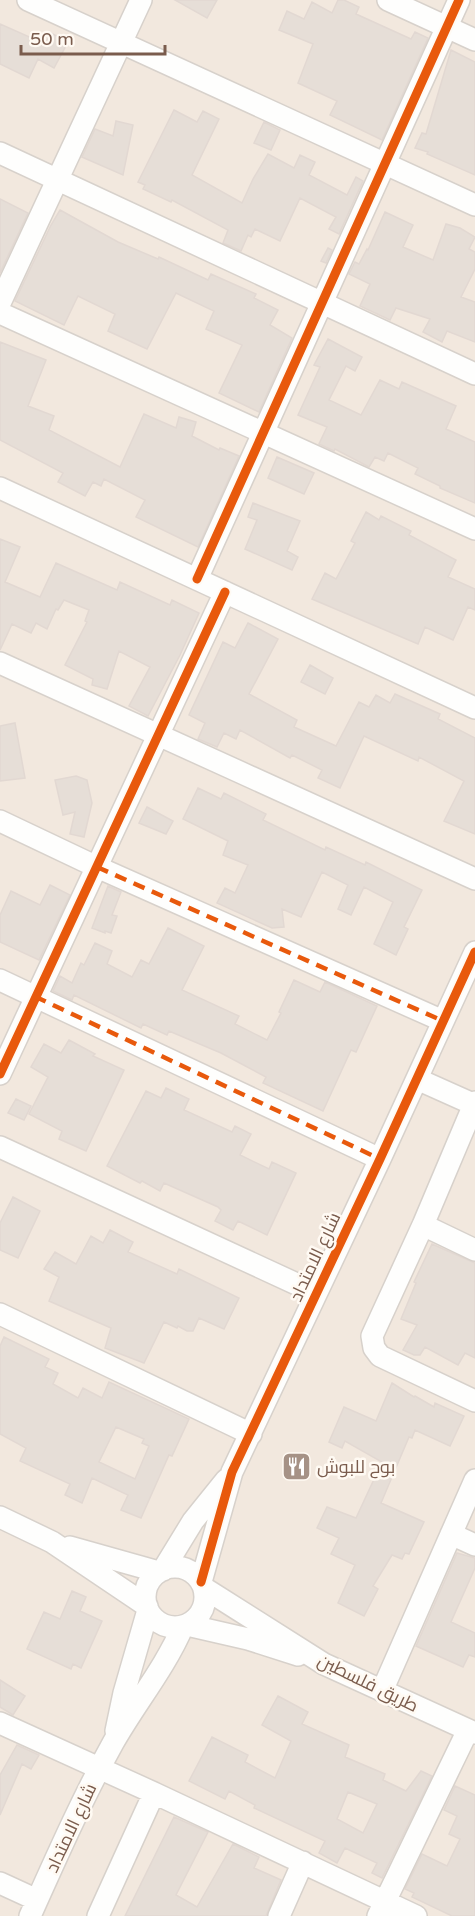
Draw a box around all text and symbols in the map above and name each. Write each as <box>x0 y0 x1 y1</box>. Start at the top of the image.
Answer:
scale bar <box>21 18 165 56</box>
text: 50 m <box>30 28 74 50</box>
street label: شارع الامتداد <box>285 1209 346 1306</box>
restaurant icon: بوح للبوش <box>280 1451 312 1483</box>
place label: بوح للبوش <box>317 1456 395 1479</box>
street label: طريق فلسطين <box>314 1649 422 1718</box>
street label: شارع الامتداد <box>41 1780 102 1877</box>

